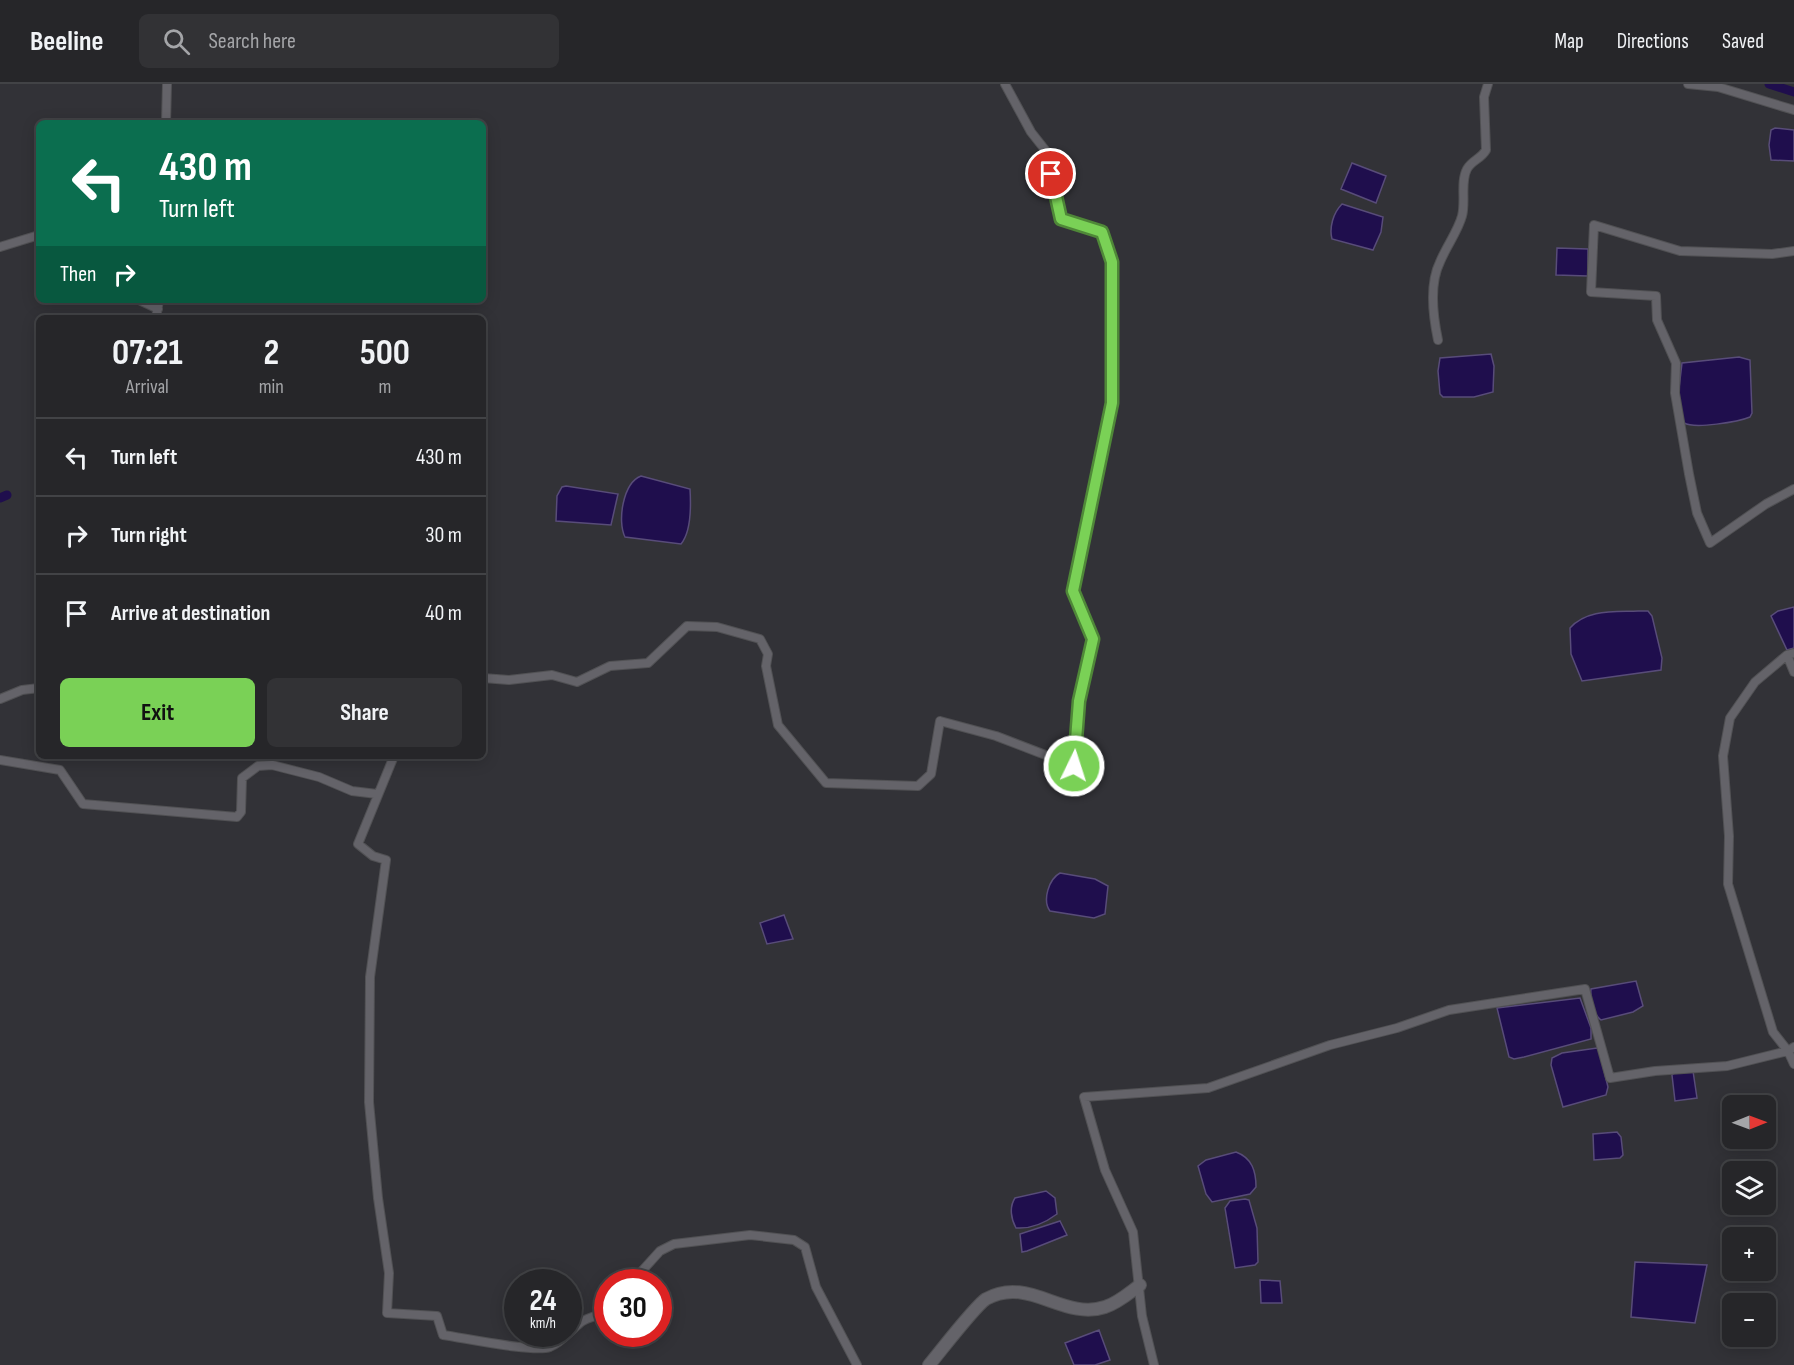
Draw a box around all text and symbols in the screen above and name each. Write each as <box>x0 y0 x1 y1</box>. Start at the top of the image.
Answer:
search box <box>139 14 559 68</box>
text: Beeline <box>30 25 103 58</box>
icon: search <box>160 25 193 58</box>
text: Search here <box>208 28 296 55</box>
text: Map <box>1554 29 1584 54</box>
text: Directions <box>1617 29 1689 54</box>
text: Saved <box>1722 29 1764 54</box>
text: 430 m <box>159 142 252 193</box>
icon: left <box>60 144 138 222</box>
pin <box>1025 148 1076 199</box>
icon: arrive <box>1034 157 1067 190</box>
text: Turn left <box>159 193 235 225</box>
icon: right <box>108 258 141 291</box>
text: Then <box>60 261 96 288</box>
text: 07:21 <box>112 332 183 375</box>
text: 2 <box>263 332 279 375</box>
text: 500 <box>360 332 410 375</box>
text: Arrival <box>126 375 169 399</box>
text: min <box>259 375 284 399</box>
text: m <box>378 375 391 399</box>
icon: left <box>60 441 93 474</box>
text: Turn left <box>111 444 177 471</box>
text: 430 m <box>416 444 462 471</box>
icon: right <box>60 519 93 552</box>
text: Turn right <box>111 522 187 549</box>
text: 30 m <box>425 522 462 549</box>
icon: arrive <box>60 597 93 630</box>
text: Arrive at destination <box>111 600 270 627</box>
text: 40 m <box>425 600 462 627</box>
button: Exit <box>60 678 255 747</box>
button: Share <box>267 678 462 747</box>
position arrow <box>1042 734 1106 798</box>
north arrow <box>1722 1095 1776 1149</box>
map controls <box>1722 1095 1776 1347</box>
button: layers <box>1722 1161 1776 1215</box>
button: + <box>1722 1227 1776 1281</box>
speed limit sign: 30 <box>594 1269 672 1347</box>
text: 24 <box>530 1283 556 1319</box>
button: − <box>1722 1293 1776 1347</box>
text: km/h <box>530 1314 556 1333</box>

